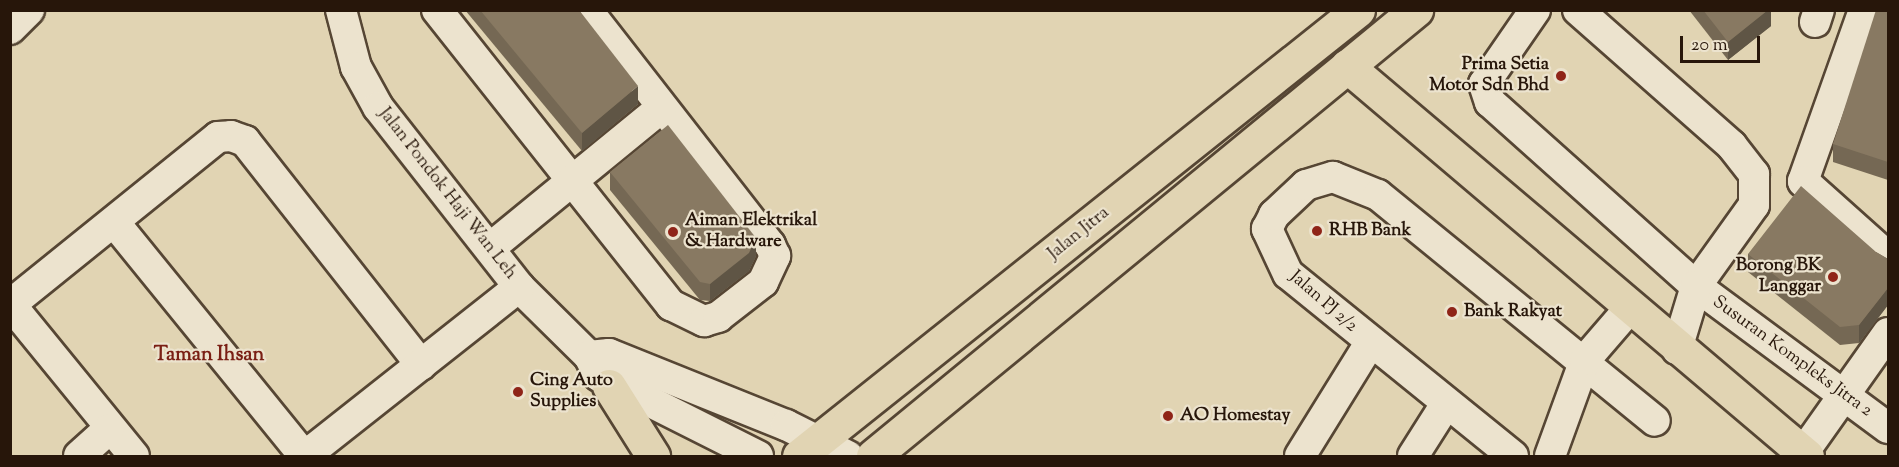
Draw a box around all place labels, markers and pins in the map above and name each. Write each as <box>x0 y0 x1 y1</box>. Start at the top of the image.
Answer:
place label: Prima Setia Motor Sdn Bhd <box>1429 55 1549 98</box>
marker: Prima Setia Motor Sdn Bhd <box>1554 69 1568 83</box>
place label: Aiman Elektrikal & Hardware <box>685 211 817 254</box>
place label: RHB Bank <box>1329 220 1411 242</box>
marker: RHB Bank <box>1310 224 1324 238</box>
marker: Aiman Elektrikal & Hardware <box>666 225 680 239</box>
place label: Borong BK Langgar <box>1736 256 1821 298</box>
marker: Borong BK Langgar <box>1826 270 1840 284</box>
place label: Bank Rakyat <box>1464 301 1562 323</box>
marker: Bank Rakyat <box>1445 305 1459 319</box>
place label: Cing Auto Supplies <box>530 371 613 413</box>
marker: Cing Auto Supplies <box>511 385 525 399</box>
place label: AO Homestay <box>1180 405 1290 427</box>
marker: AO Homestay <box>1161 409 1175 423</box>

